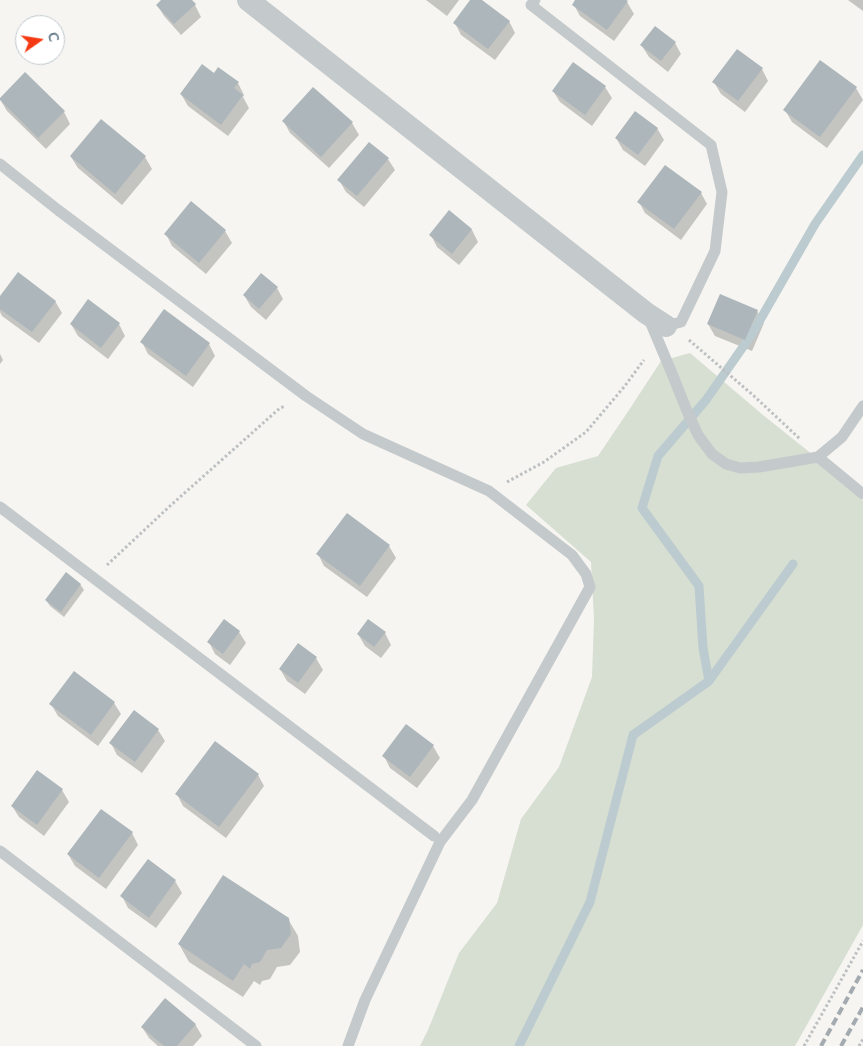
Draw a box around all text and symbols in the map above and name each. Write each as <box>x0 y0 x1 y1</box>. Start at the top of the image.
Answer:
north arrow <box>15 15 65 65</box>
text: С <box>44 30 63 44</box>

